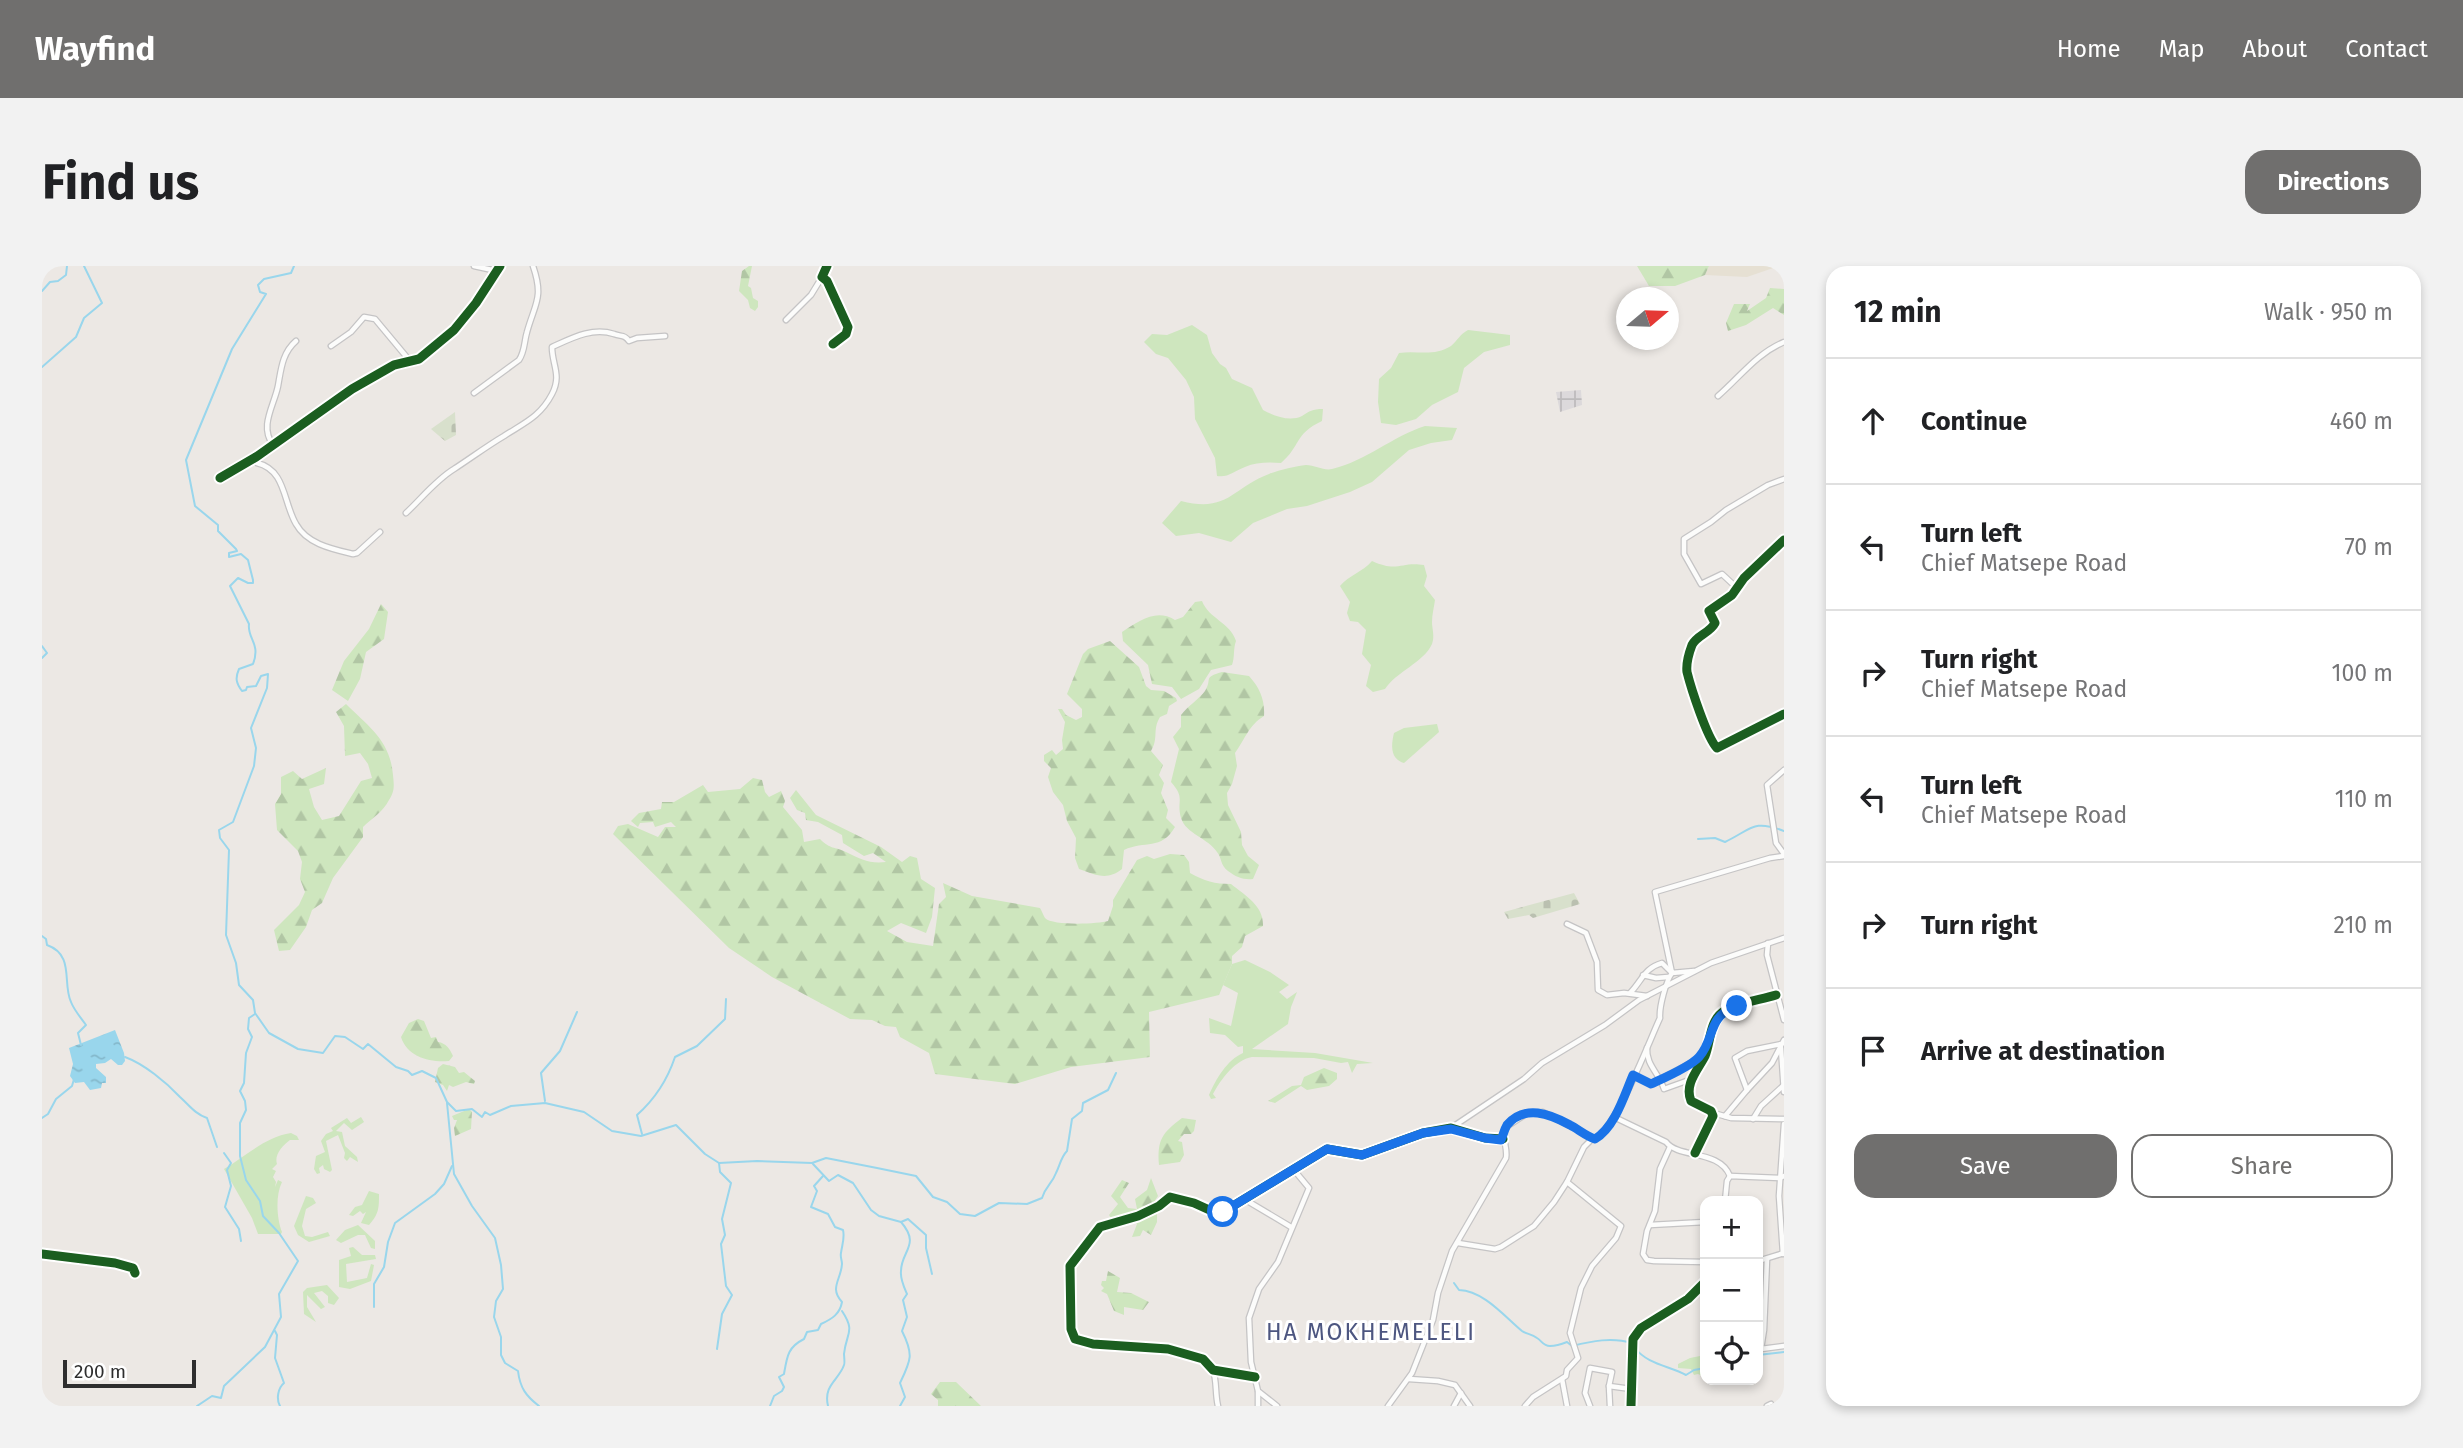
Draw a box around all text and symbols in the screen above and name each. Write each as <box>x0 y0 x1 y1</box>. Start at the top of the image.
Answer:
text: Wayfind <box>35 29 155 69</box>
text: Home <box>2057 35 2121 63</box>
text: Map <box>2159 35 2205 63</box>
text: About <box>2243 35 2307 63</box>
text: Contact <box>2345 35 2428 63</box>
button: Directions <box>2245 150 2421 214</box>
text: Find us <box>42 153 199 212</box>
north arrow <box>1616 287 1679 350</box>
text: 12 min <box>1854 294 1942 330</box>
text: Walk · 950 m <box>2264 298 2393 326</box>
icon: ahead <box>1854 402 1892 440</box>
text: Continue <box>1921 406 2027 437</box>
text: 460 m <box>2330 407 2393 435</box>
text: Turn left <box>1921 518 2022 549</box>
icon: left <box>1854 528 1892 566</box>
text: 70 m <box>2344 533 2393 561</box>
text: Chief Matsepe Road <box>1921 549 2127 577</box>
text: Turn right <box>1921 644 2038 675</box>
icon: right <box>1854 654 1892 692</box>
text: 100 m <box>2332 659 2393 687</box>
text: Chief Matsepe Road <box>1921 675 2127 703</box>
text: Turn left <box>1921 770 2022 801</box>
icon: left <box>1854 780 1892 818</box>
text: 110 m <box>2335 785 2393 813</box>
text: Chief Matsepe Road <box>1921 801 2127 829</box>
icon: right <box>1854 906 1892 944</box>
text: Turn right <box>1921 910 2038 941</box>
text: 210 m <box>2334 911 2393 939</box>
route end <box>1721 990 1752 1021</box>
icon: arrive <box>1854 1032 1892 1070</box>
text: Arrive at destination <box>1921 1036 2165 1067</box>
button: Save <box>1854 1134 2117 1198</box>
button: Share <box>2131 1134 2393 1198</box>
route start <box>1207 1196 1238 1227</box>
map controls <box>1700 1196 1763 1385</box>
button: + <box>1700 1196 1763 1259</box>
button: − <box>1700 1259 1763 1322</box>
district label: HA MOKHEMELELI <box>1266 1318 1476 1346</box>
button: locate <box>1700 1322 1763 1385</box>
scale bar <box>63 1357 196 1389</box>
text: 200 m <box>74 1360 126 1383</box>

